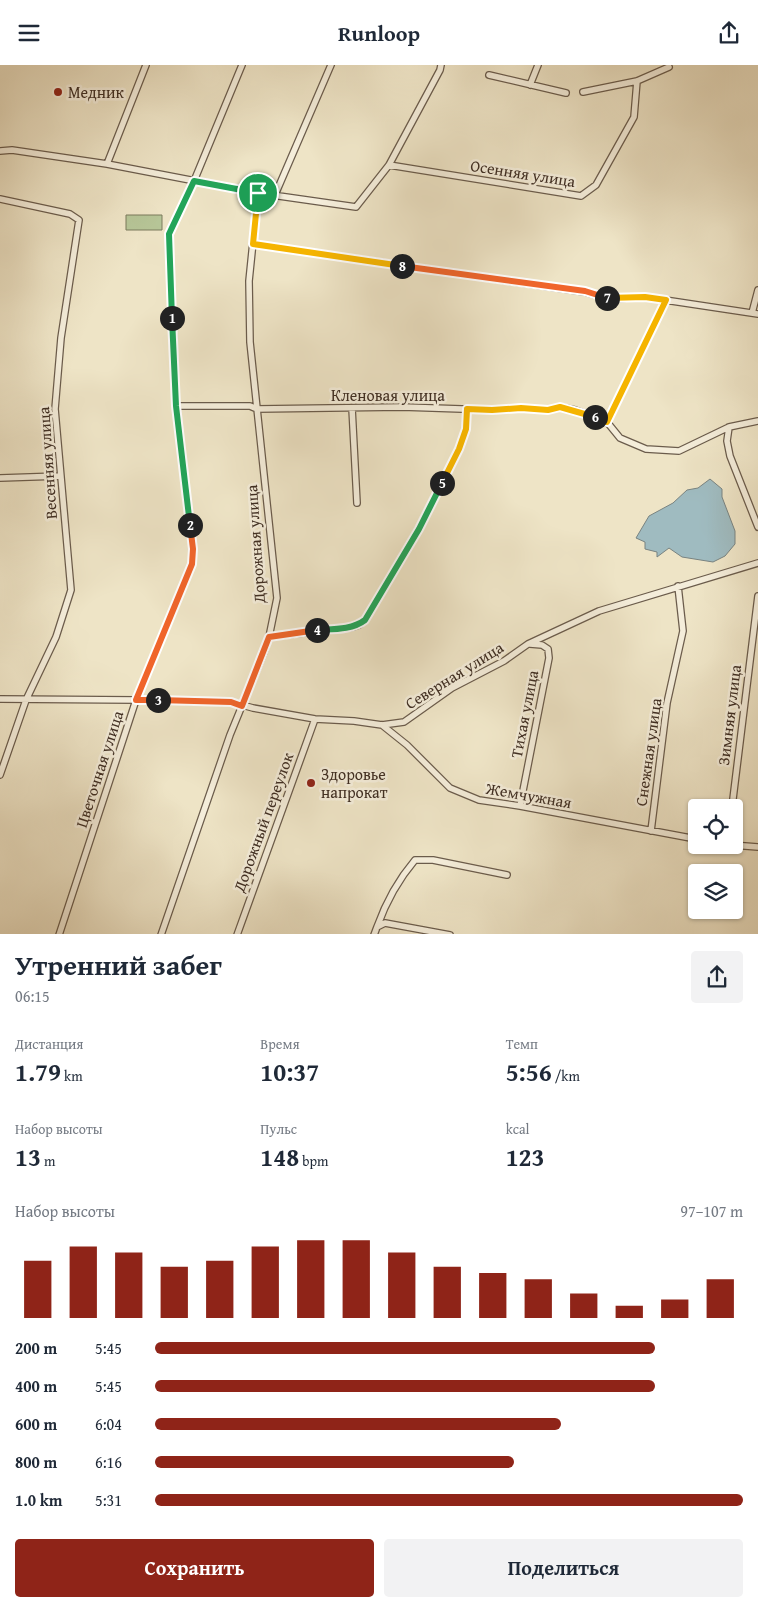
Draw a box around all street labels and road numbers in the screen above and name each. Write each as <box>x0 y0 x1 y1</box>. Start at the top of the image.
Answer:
street label: Осенняя улица <box>469 153 577 193</box>
street label: Кленовая улица <box>331 383 445 407</box>
street label: Весенняя улица <box>31 406 63 520</box>
street label: Дорожная улица <box>239 484 271 605</box>
street label: Северная улица <box>400 635 508 715</box>
street label: Зимняя улица <box>711 663 747 767</box>
street label: Тихая улица <box>504 668 544 760</box>
street label: Снежная улица <box>629 696 668 808</box>
street label: Цветочная улица <box>69 707 129 831</box>
street label: Дорожный переулок <box>226 748 300 896</box>
street label: Жемчужная <box>483 775 574 814</box>

